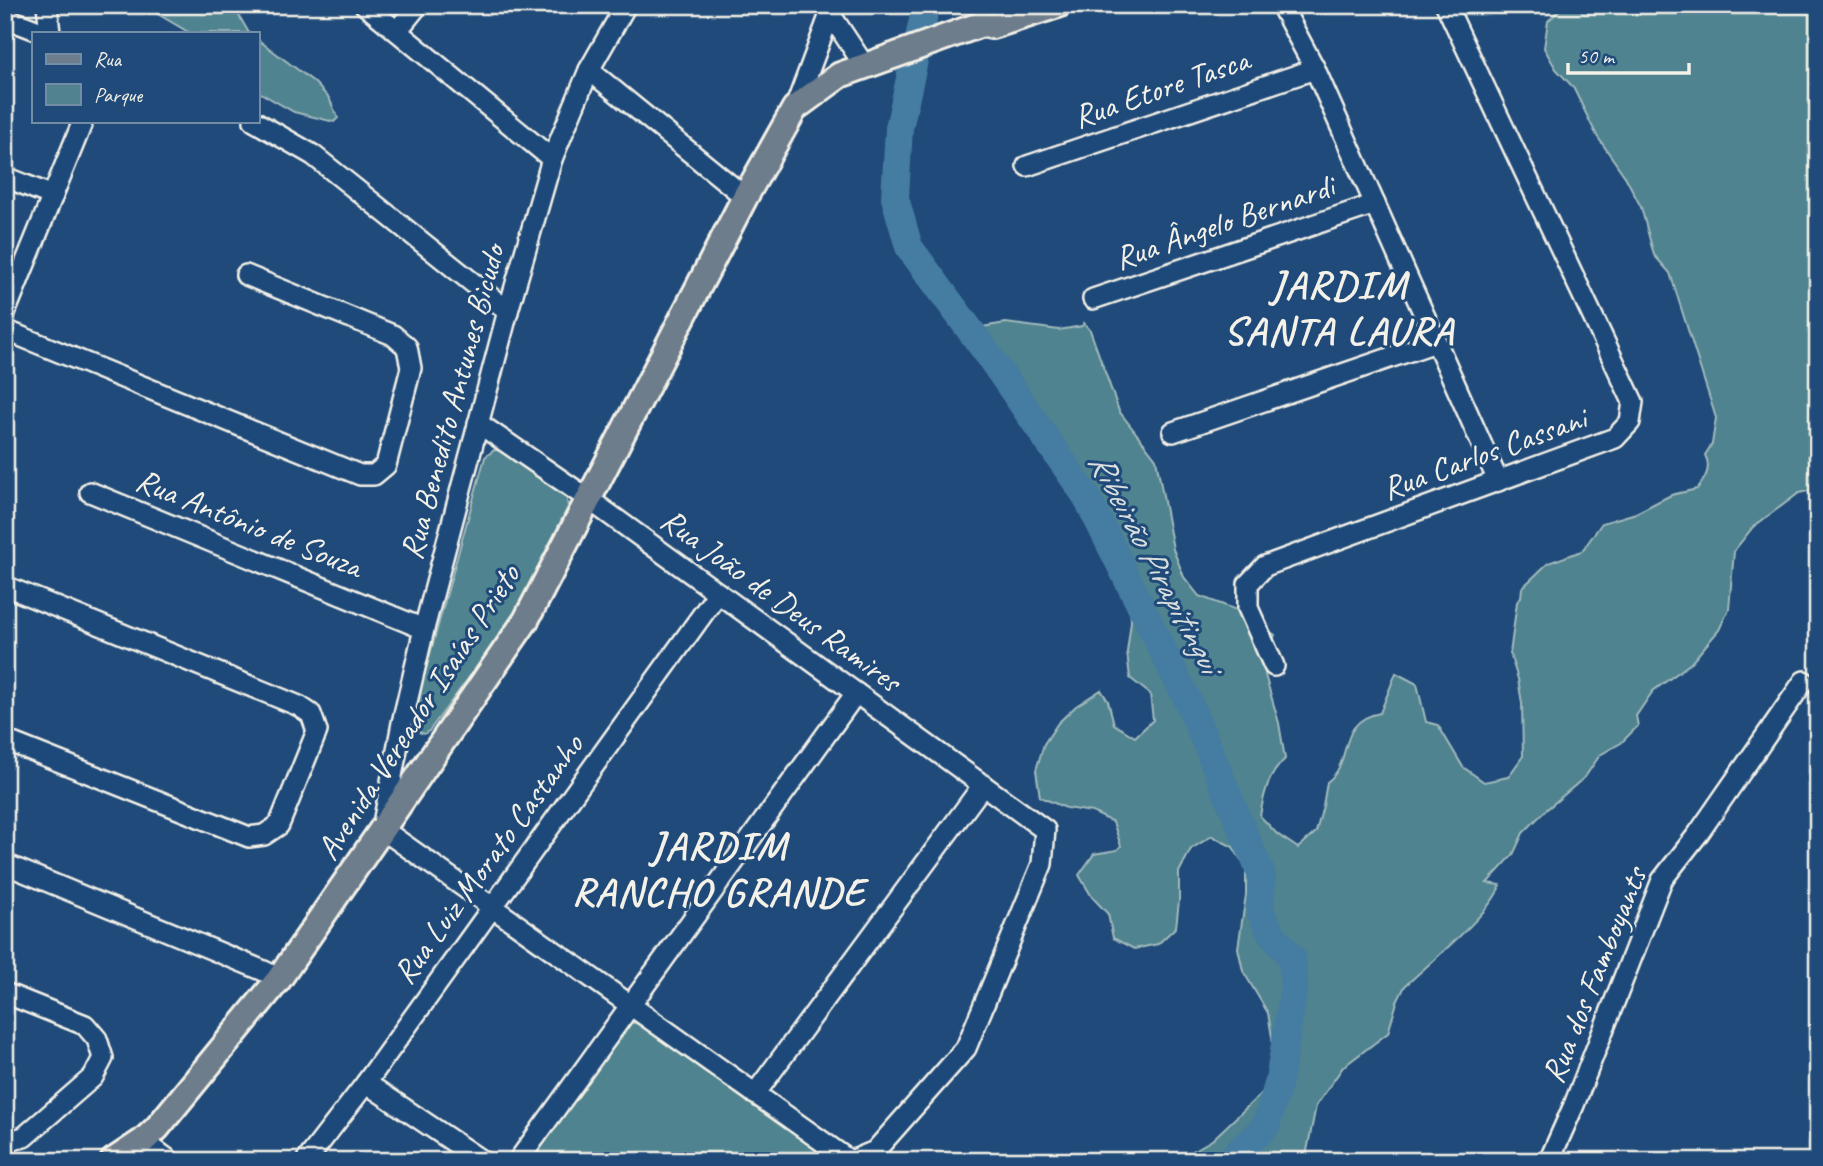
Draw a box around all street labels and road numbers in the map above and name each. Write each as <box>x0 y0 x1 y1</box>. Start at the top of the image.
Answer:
street label: Rua Etore Tasca <box>1068 38 1257 138</box>
street label: Rua Ângelo Bernardi <box>1109 164 1343 279</box>
street label: Rua Benedito Antunes Bicudo <box>390 237 515 564</box>
street label: Rua Carlos Cassani <box>1376 395 1595 509</box>
street label: Rua Antônio de Souza <box>130 459 370 588</box>
street label: Rua João de Deus Ramires <box>653 499 912 703</box>
street label: Avenida Vereador Isaías Prieto <box>307 554 531 868</box>
street label: Rua Luiz Morato Castanho <box>383 724 594 992</box>
street label: Rua dos Famboyants <box>1532 859 1657 1089</box>

